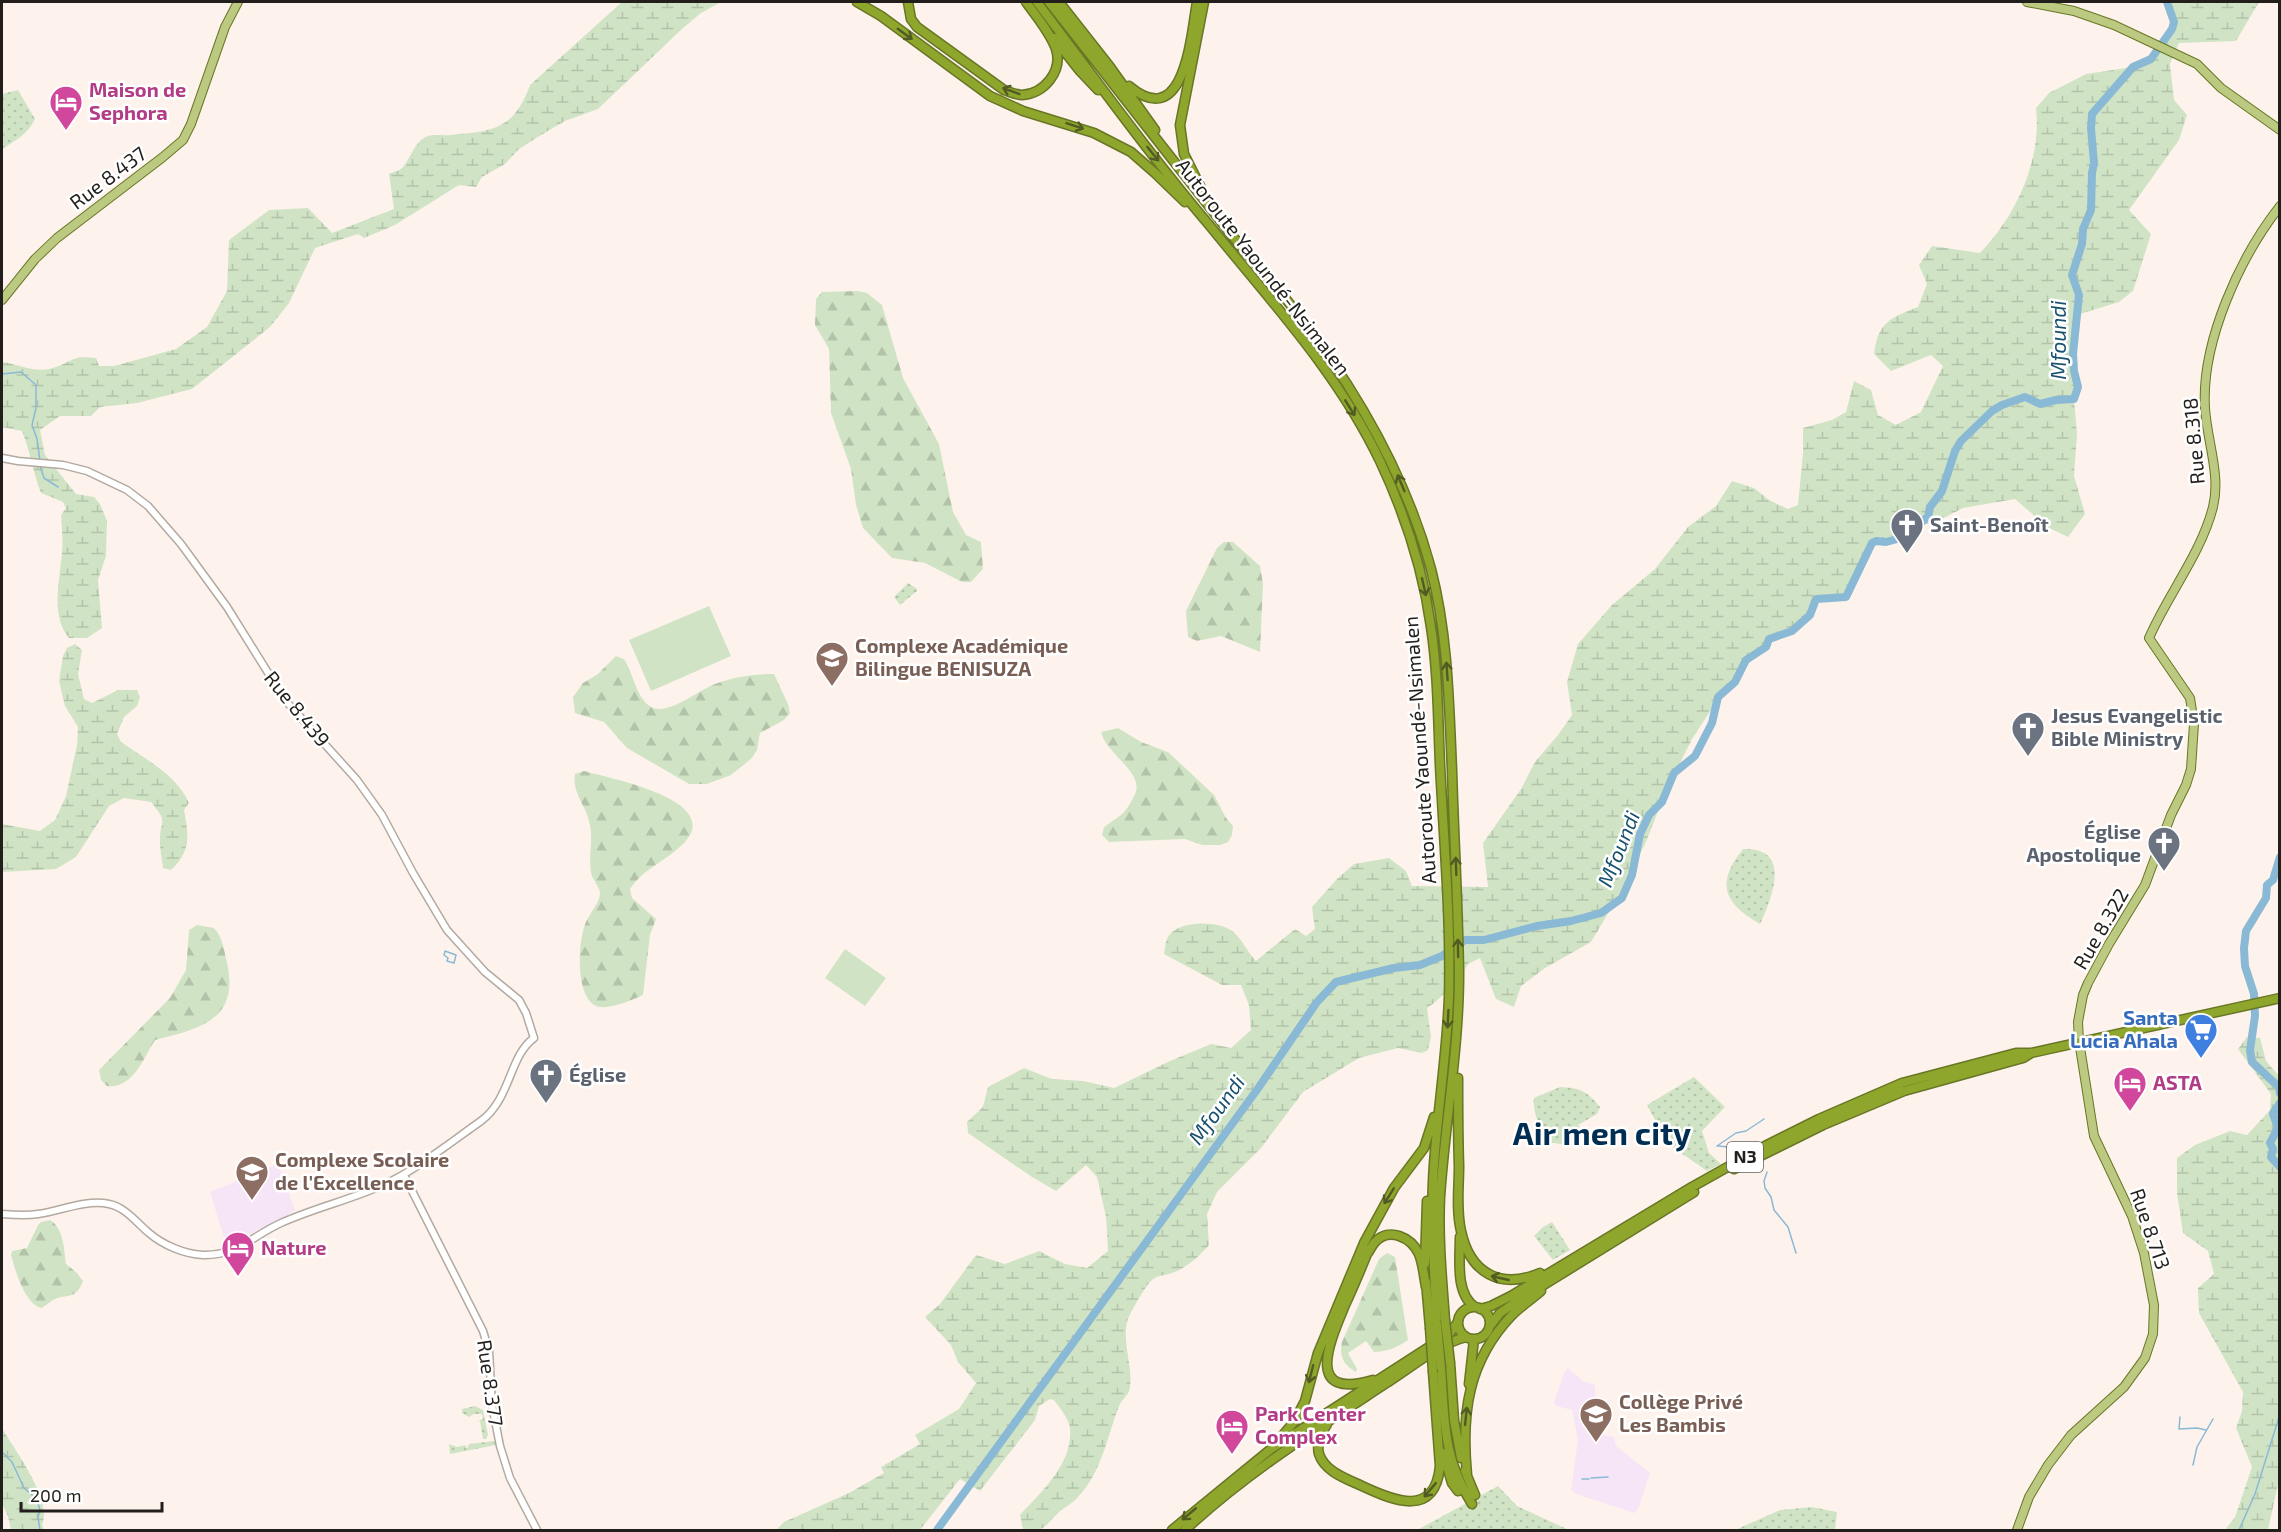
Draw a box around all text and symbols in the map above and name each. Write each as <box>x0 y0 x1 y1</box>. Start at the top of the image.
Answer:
one-way arrow <box>897 28 913 40</box>
place label: Maison de Sephora <box>89 77 186 124</box>
hotel icon: Maison de Sephora <box>48 84 84 131</box>
one-way arrow <box>1002 85 1021 96</box>
one-way arrow <box>1065 121 1084 132</box>
street label: Rue 8.437 <box>65 141 150 214</box>
one-way arrow <box>1147 146 1160 162</box>
street label: Autoroute Yaoundé-Nsimalen <box>1172 153 1356 380</box>
water label: Mfoundi <box>2045 300 2070 380</box>
street label: Rue 8.318 <box>2177 397 2209 485</box>
one-way arrow <box>1344 399 1356 415</box>
one-way arrow <box>1395 474 1406 492</box>
church icon: Saint-Benoît <box>1889 507 1925 554</box>
place label: Saint-Benoît <box>1930 512 2049 536</box>
one-way arrow <box>1419 577 1430 596</box>
street label: Autoroute Yaoundé-Nsimalen <box>1398 615 1440 885</box>
place label: Complexe Académique Bilingue BENISUZA <box>855 633 1068 680</box>
school or university icon: Complexe Académique Bilingue BENISUZA <box>814 640 850 687</box>
one-way arrow <box>1441 662 1452 682</box>
street label: Rue 8.439 <box>260 666 336 751</box>
place label: Jesus Evangelistic Bible Ministry <box>2051 703 2223 751</box>
church icon: Jesus Evangelistic Bible Ministry <box>2010 710 2046 757</box>
water label: Mfoundi <box>1591 807 1644 890</box>
place label: Église Apostolique <box>2026 819 2141 866</box>
church icon: Église Apostolique <box>2146 825 2182 872</box>
one-way arrow <box>1450 856 1461 876</box>
street label: Rue 8.322 <box>2067 884 2133 973</box>
one-way arrow <box>1452 939 1464 959</box>
place label: Santa Lucia Ahala <box>2070 1005 2178 1052</box>
one-way arrow <box>1442 1008 1453 1028</box>
supermarket icon: Santa Lucia Ahala <box>2183 1012 2219 1059</box>
church icon: Église <box>528 1057 564 1104</box>
place label: Église <box>569 1062 626 1086</box>
hotel icon: ASTA <box>2112 1065 2148 1112</box>
water label: Mfoundi <box>1182 1070 1249 1149</box>
place label: ASTA <box>2153 1070 2203 1094</box>
district label: Air men city <box>1513 1113 1691 1152</box>
road number: N3 <box>1727 1142 1763 1172</box>
place label: Complexe Scolaire de l'Excellence <box>275 1147 449 1194</box>
school or university icon: Complexe Scolaire de l'Excellence <box>234 1154 270 1201</box>
street label: Rue 8.713 <box>2126 1185 2176 1272</box>
one-way arrow <box>1383 1187 1396 1204</box>
hotel icon: Nature <box>220 1230 256 1277</box>
place label: Nature <box>261 1235 327 1259</box>
one-way arrow <box>1491 1271 1510 1283</box>
street label: Rue 8.377 <box>473 1338 509 1428</box>
one-way arrow <box>1305 1364 1317 1383</box>
place label: Collège Privé Les Bambis <box>1619 1389 1743 1436</box>
school or university icon: Collège Privé Les Bambis <box>1578 1396 1614 1443</box>
place label: Park Center Complex <box>1255 1401 1366 1448</box>
one-way arrow <box>1461 1407 1472 1427</box>
hotel icon: Park Center Complex <box>1214 1408 1250 1455</box>
scale bar <box>21 1475 162 1513</box>
one-way arrow <box>1423 1482 1436 1498</box>
text: 200 m <box>30 1484 82 1506</box>
one-way arrow <box>1181 1508 1197 1521</box>

